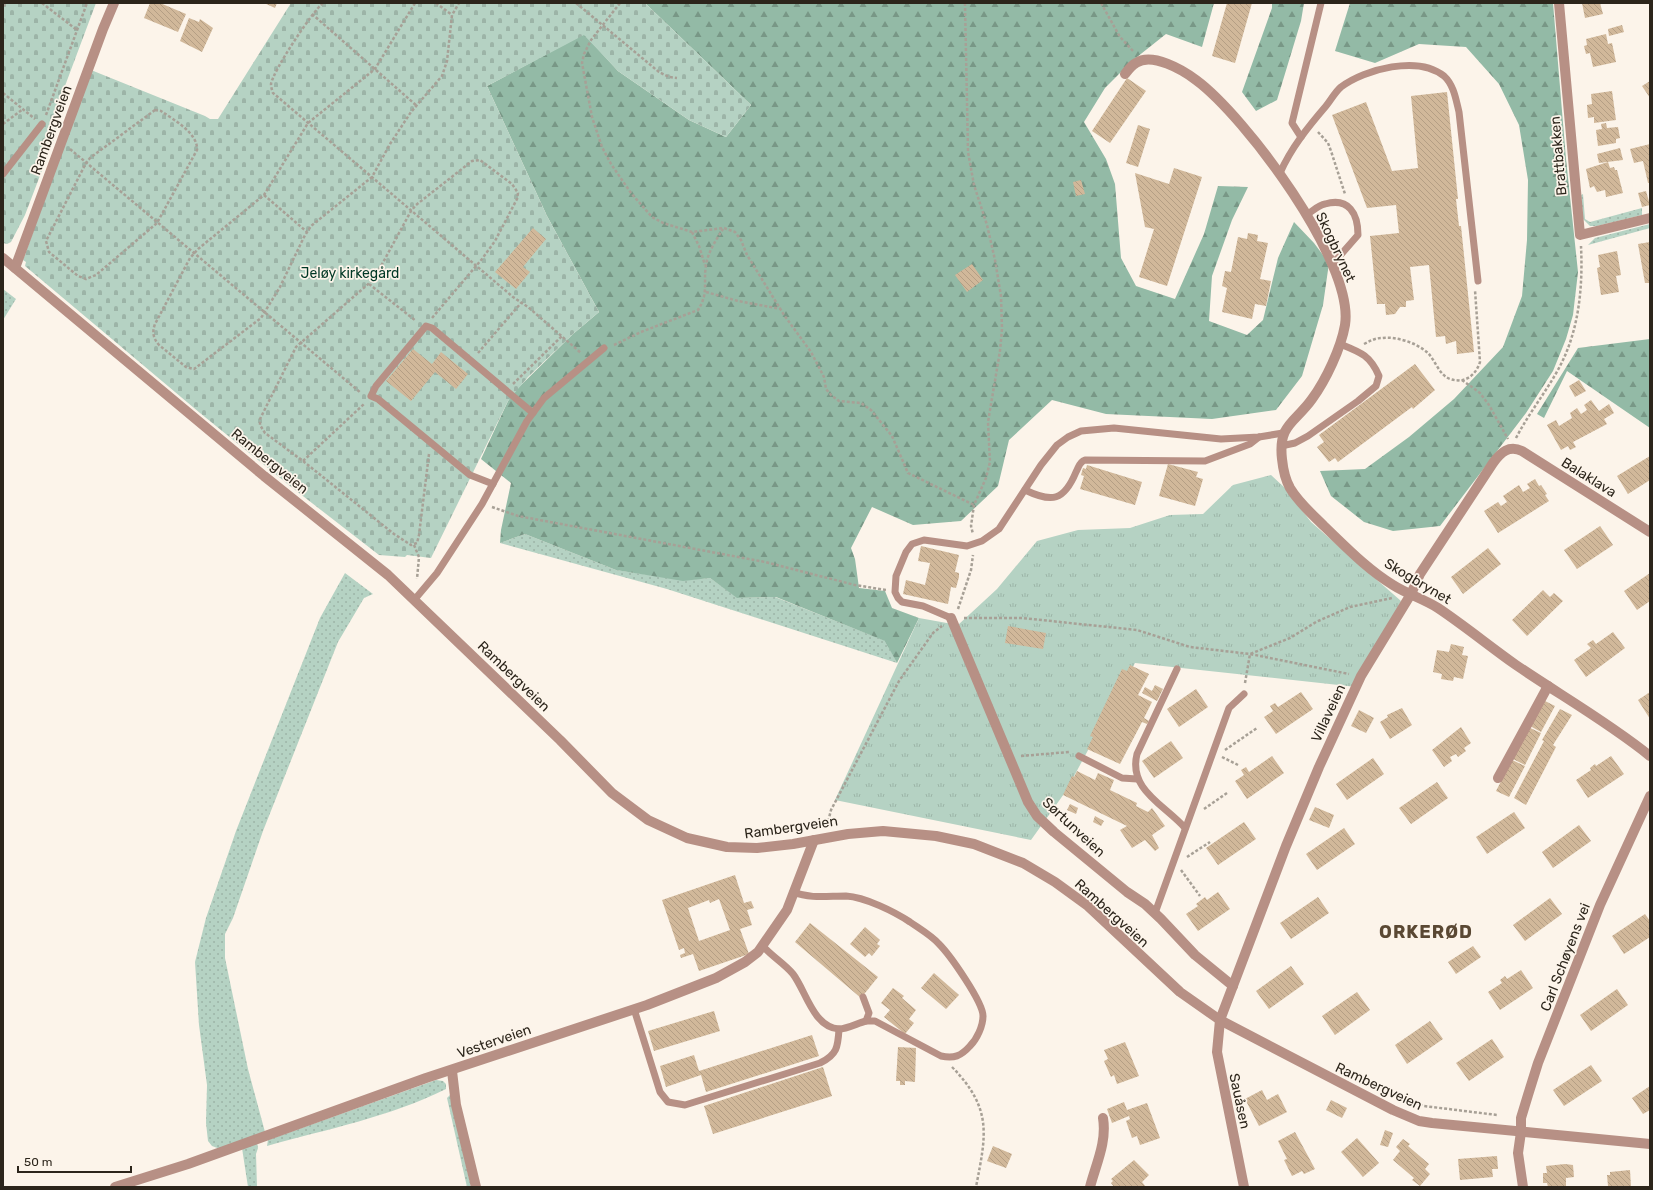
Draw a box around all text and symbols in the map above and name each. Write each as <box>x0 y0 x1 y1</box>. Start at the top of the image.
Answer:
street label: Rambergveien <box>27 83 76 177</box>
street label: Brattbakken <box>1547 116 1570 196</box>
street label: Skogbrynet <box>1312 210 1359 285</box>
park label: Jeløy kirkegård <box>301 265 399 282</box>
street label: Rambergveien <box>228 425 312 498</box>
street label: Balaklava <box>1558 454 1619 501</box>
street label: Skogbrynet <box>1381 555 1455 608</box>
street label: Rambergveien <box>474 638 553 715</box>
street label: Villaveien <box>1308 682 1349 745</box>
street label: Sørtunveien <box>1039 794 1108 861</box>
street label: Rambergveien <box>743 813 839 842</box>
street label: Rambergveien <box>1071 876 1152 951</box>
street label: Carl Schøyens vei <box>1537 901 1594 1014</box>
district label: ORKERØD <box>1379 921 1473 943</box>
street label: Vesterveien <box>455 1021 533 1062</box>
street label: Rambergveien <box>1333 1059 1425 1114</box>
street label: Sauåsen <box>1225 1072 1254 1130</box>
scale bar <box>18 1148 131 1174</box>
text: 50 m <box>24 1155 52 1169</box>

